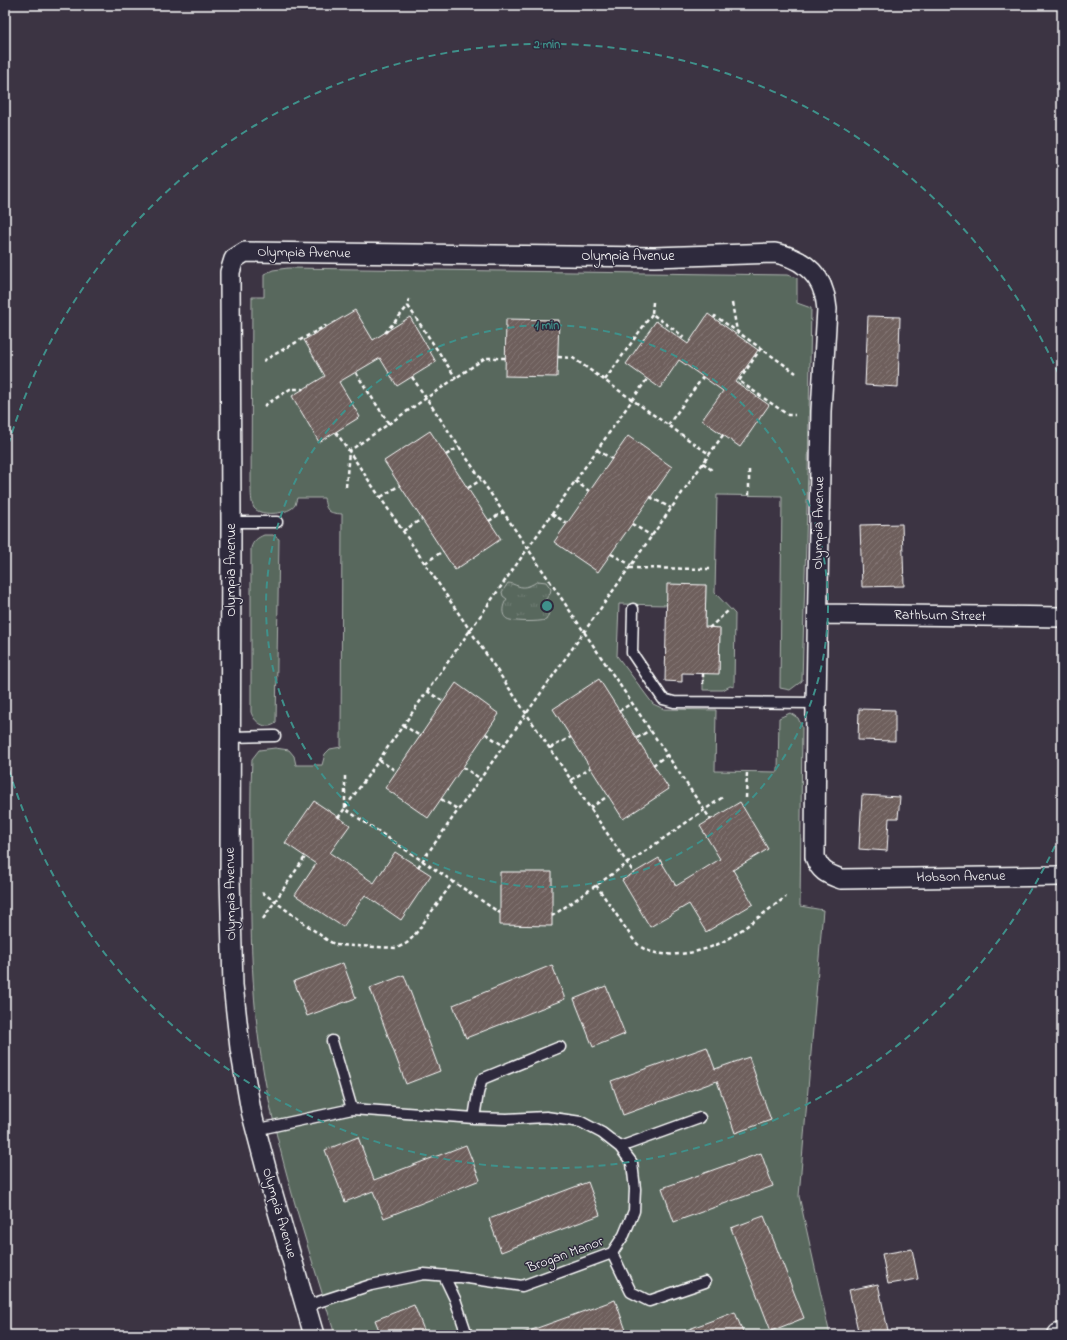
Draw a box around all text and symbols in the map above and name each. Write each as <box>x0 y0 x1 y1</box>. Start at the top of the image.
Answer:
text: 2 min <box>533 36 560 54</box>
street label: Olympia Avenue <box>257 242 352 265</box>
street label: Olympia Avenue <box>581 246 675 268</box>
text: 1 min <box>535 317 559 335</box>
street label: Olympia Avenue <box>808 475 831 570</box>
street label: Olympia Avenue <box>221 523 243 617</box>
centre of rings <box>540 599 554 613</box>
street label: Rathburn Street <box>894 605 986 627</box>
street label: Olympia Avenue <box>220 846 243 941</box>
street label: Hobson Avenue <box>916 866 1006 888</box>
street label: Olympia Avenue <box>255 1165 302 1262</box>
street label: Brogan Manor <box>523 1231 607 1280</box>

